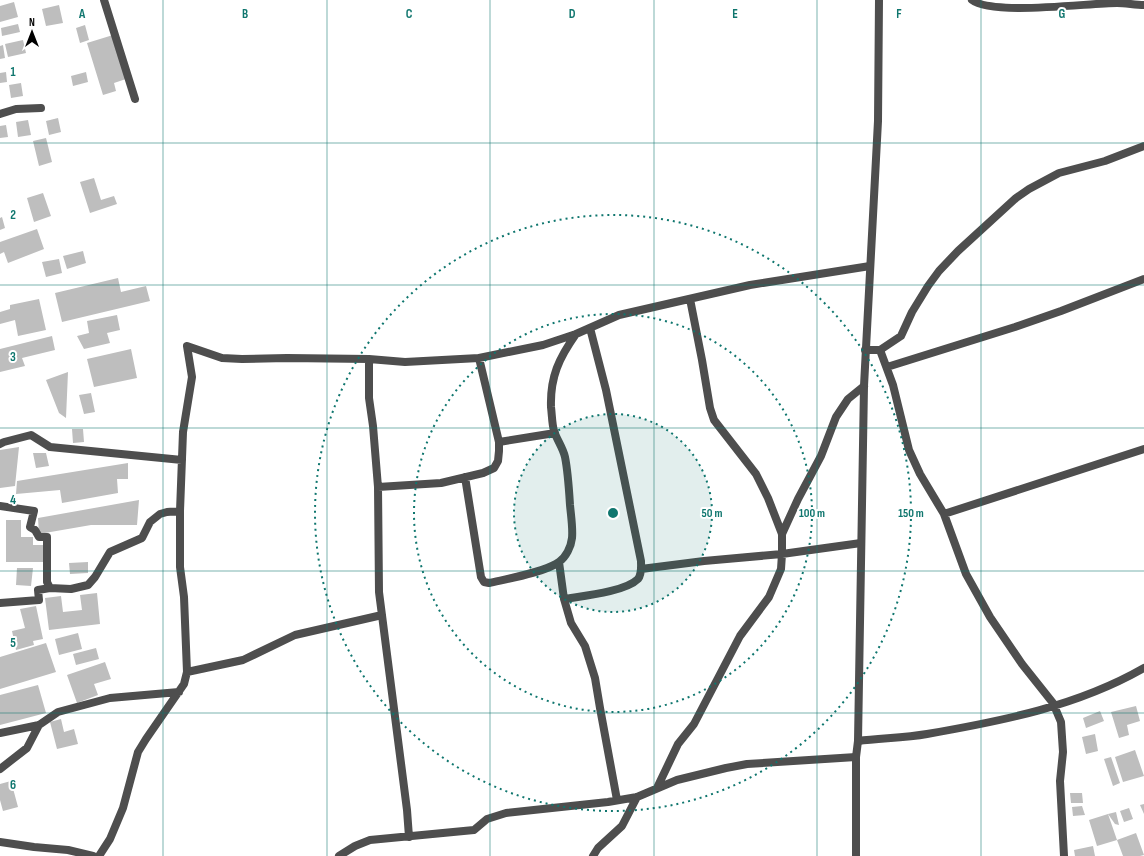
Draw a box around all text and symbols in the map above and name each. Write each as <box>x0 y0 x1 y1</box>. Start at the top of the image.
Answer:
text: A <box>78 6 86 22</box>
text: B <box>242 6 248 22</box>
text: C <box>406 6 413 22</box>
text: D <box>569 6 576 22</box>
text: E <box>732 6 738 22</box>
text: F <box>896 6 902 22</box>
text: G <box>1059 6 1066 22</box>
north arrow <box>12 12 52 52</box>
text: N <box>29 16 35 29</box>
text: 1 <box>10 64 16 80</box>
text: 2 <box>10 207 16 223</box>
text: 3 <box>10 349 16 365</box>
text: 4 <box>10 492 16 508</box>
centre of rings <box>606 506 620 520</box>
text: 50 m <box>702 506 722 521</box>
text: 100 m <box>799 506 825 521</box>
text: 150 m <box>898 506 924 521</box>
text: 5 <box>10 635 16 651</box>
text: 6 <box>10 777 16 793</box>

